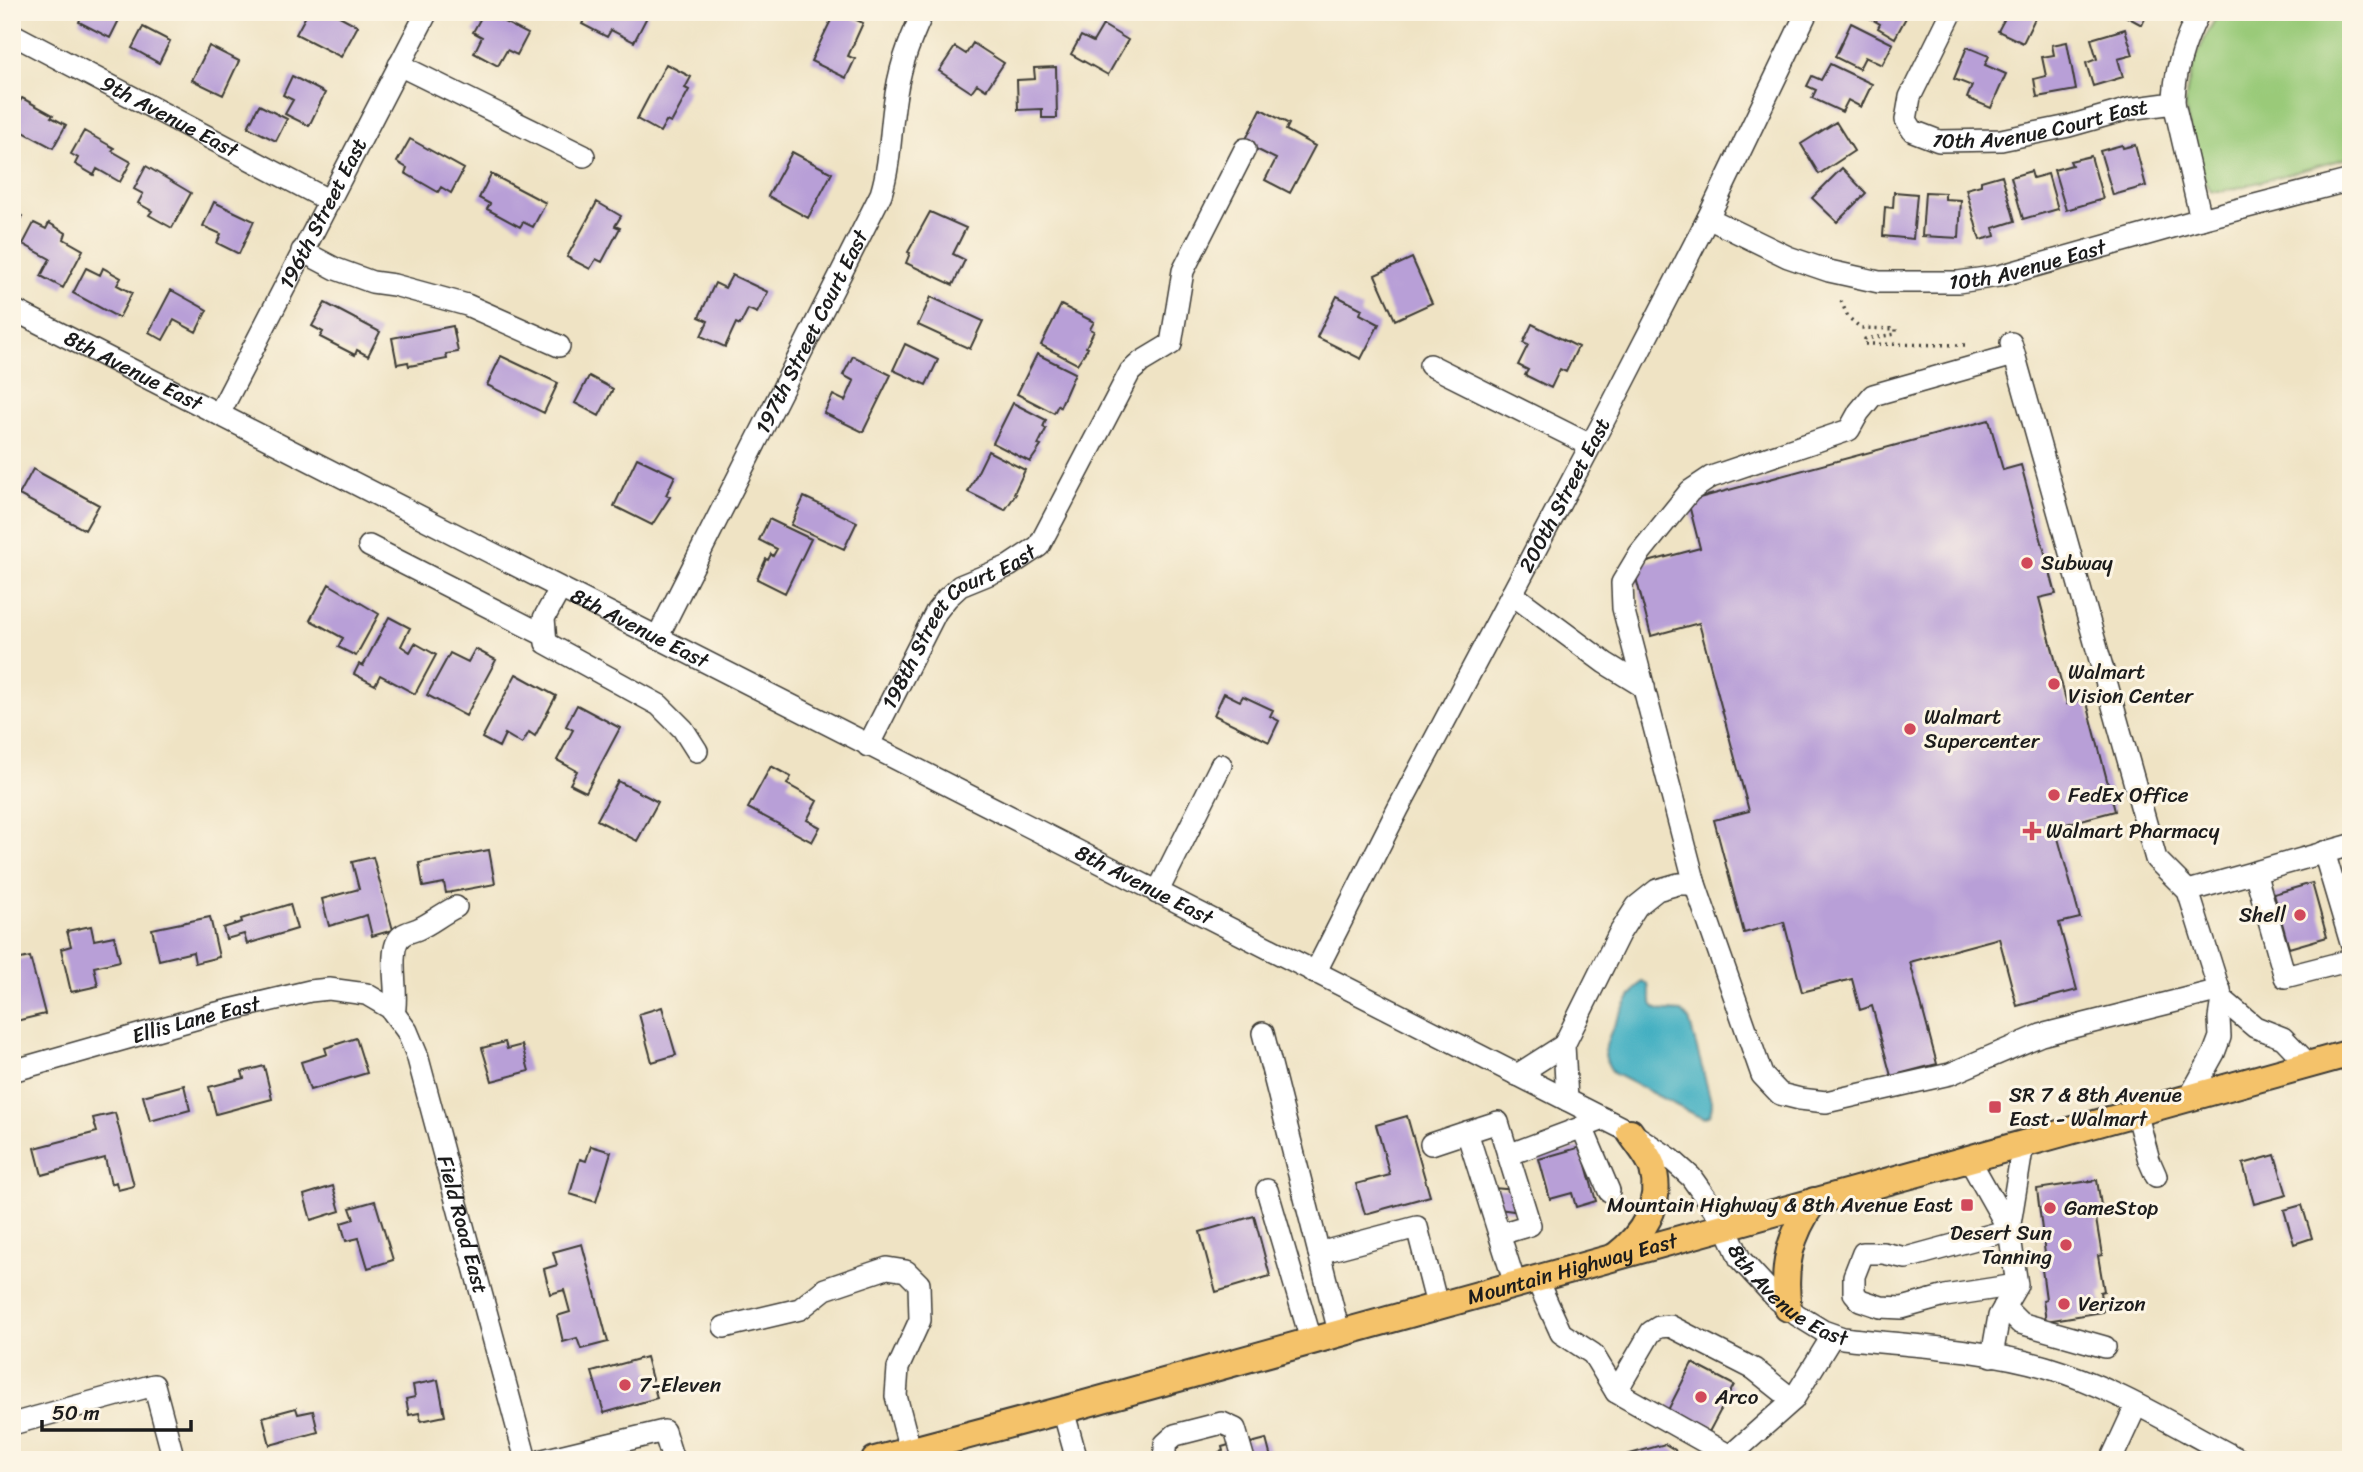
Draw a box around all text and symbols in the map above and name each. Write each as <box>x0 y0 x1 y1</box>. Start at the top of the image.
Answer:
street label: 9th Avenue East <box>94 65 247 170</box>
street label: 10th Avenue Court East <box>1926 88 2150 160</box>
street label: 196th Street East <box>268 131 378 296</box>
street label: 197th Street Court East <box>744 222 880 441</box>
street label: 10th Avenue East <box>1949 227 2112 301</box>
street label: 8th Avenue East <box>57 319 211 423</box>
street label: 200th Street East <box>1508 411 1621 580</box>
street label: 198th Street Court East <box>871 533 1046 716</box>
place label: Subway <box>2041 544 2113 582</box>
marker: Subway <box>2019 555 2035 571</box>
street label: 8th Avenue East <box>563 577 717 680</box>
place label: Walmart Vision Center <box>2068 653 2194 715</box>
marker: Walmart Vision Center <box>2046 676 2062 692</box>
place label: Walmart Supercenter <box>1924 698 2041 760</box>
marker: Walmart Supercenter <box>1902 721 1918 737</box>
place label: FedEx Office <box>2068 776 2189 814</box>
marker: FedEx Office <box>2046 787 2062 803</box>
place label: Walmart Pharmacy <box>2046 812 2220 850</box>
marker: Walmart Pharmacy <box>2024 823 2040 839</box>
street label: 8th Avenue East <box>1068 834 1221 937</box>
place label: Shell <box>2239 896 2287 934</box>
marker: Shell <box>2292 907 2308 923</box>
street label: Ellis Lane East <box>127 984 265 1055</box>
place label: SR 7 & 8th Avenue East - Walmart <box>2009 1076 2182 1138</box>
marker: SR 7 & 8th Avenue East - Walmart <box>1987 1099 2003 1115</box>
street label: Field Road East <box>426 1151 499 1298</box>
place label: Mountain Highway & 8th Avenue East <box>1607 1186 1953 1224</box>
place label: GameStop <box>2064 1189 2158 1227</box>
marker: Mountain Highway & 8th Avenue East <box>1959 1197 1975 1213</box>
marker: GameStop <box>2042 1200 2058 1216</box>
place label: Desert Sun Tanning <box>1950 1214 2052 1276</box>
street label: Mountain Highway East <box>1463 1221 1683 1316</box>
marker: Desert Sun Tanning <box>2058 1237 2074 1253</box>
street label: 8th Avenue East <box>1717 1238 1851 1358</box>
place label: Verizon <box>2078 1285 2146 1323</box>
marker: Verizon <box>2056 1296 2072 1312</box>
place label: 7-Eleven <box>639 1366 721 1404</box>
marker: 7-Eleven <box>617 1377 633 1393</box>
place label: Arco <box>1714 1378 1759 1416</box>
scale bar <box>42 1388 191 1432</box>
marker: Arco <box>1693 1389 1709 1405</box>
text: 50 m <box>52 1394 100 1432</box>

